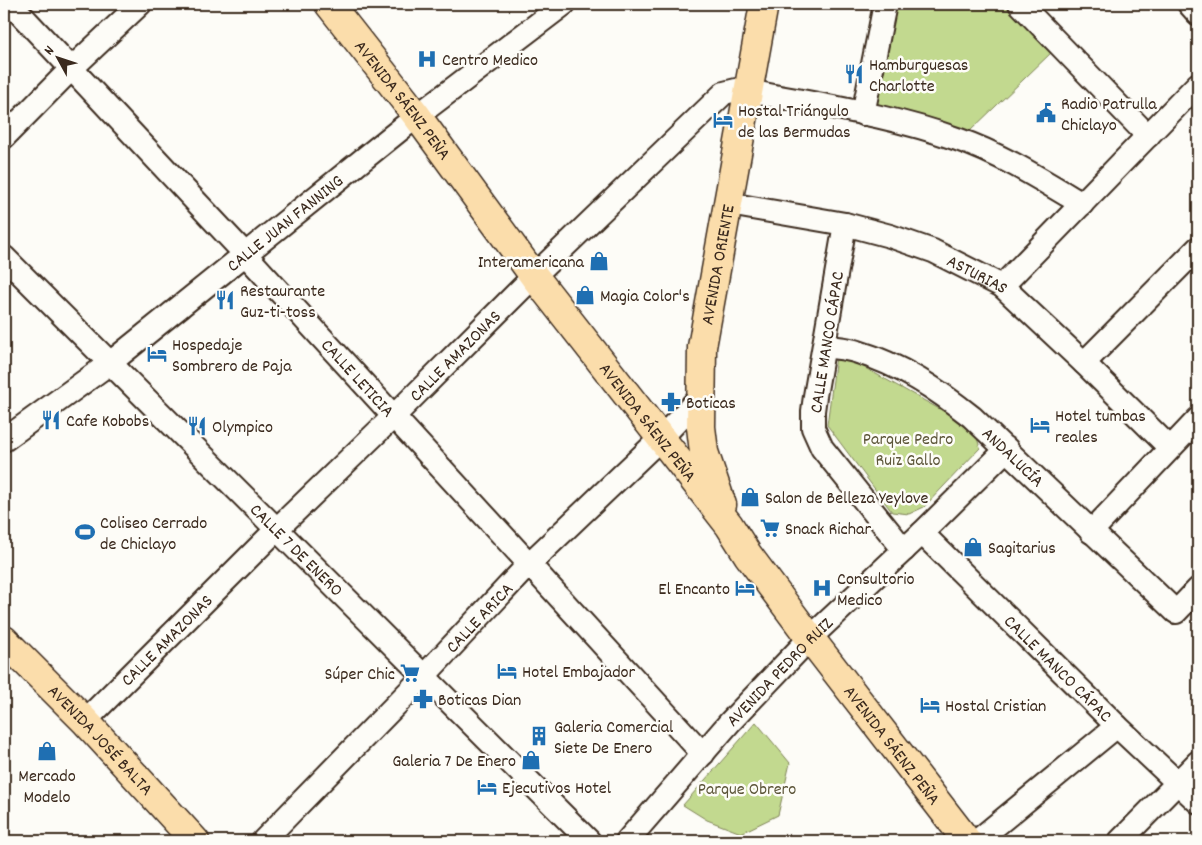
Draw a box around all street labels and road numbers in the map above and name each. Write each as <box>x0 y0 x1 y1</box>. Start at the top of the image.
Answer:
street label: AVENIDA SÁENZ PEÑA <box>347 36 455 166</box>
street label: CALLE JUAN FANNING <box>222 170 350 279</box>
street label: AVENIDA ORIENTE <box>696 203 742 327</box>
street label: ASTURIAS <box>942 250 1013 301</box>
street label: CALLE MANCO CÁPAC <box>805 269 852 415</box>
street label: CALLE AMAZONAS <box>405 305 508 409</box>
street label: CALLE LETICIA <box>314 335 399 424</box>
street label: AVENIDA SÁENZ PEÑA <box>592 359 701 489</box>
street label: ANDALUCÍA <box>975 423 1049 494</box>
street label: CALLE 7 DE ENERO <box>243 499 348 604</box>
street label: CALLE ARICA <box>441 578 520 660</box>
street label: CALLE AMAZONAS <box>116 590 220 693</box>
street label: CALLE MANCO CÁPAC <box>997 610 1117 729</box>
street label: AVENIDA PEDRO RUIZ <box>722 612 840 733</box>
street label: AVENIDA JOSÉ BALTA <box>41 680 158 803</box>
street label: AVENIDA SÁENZ PEÑA <box>836 681 945 812</box>

